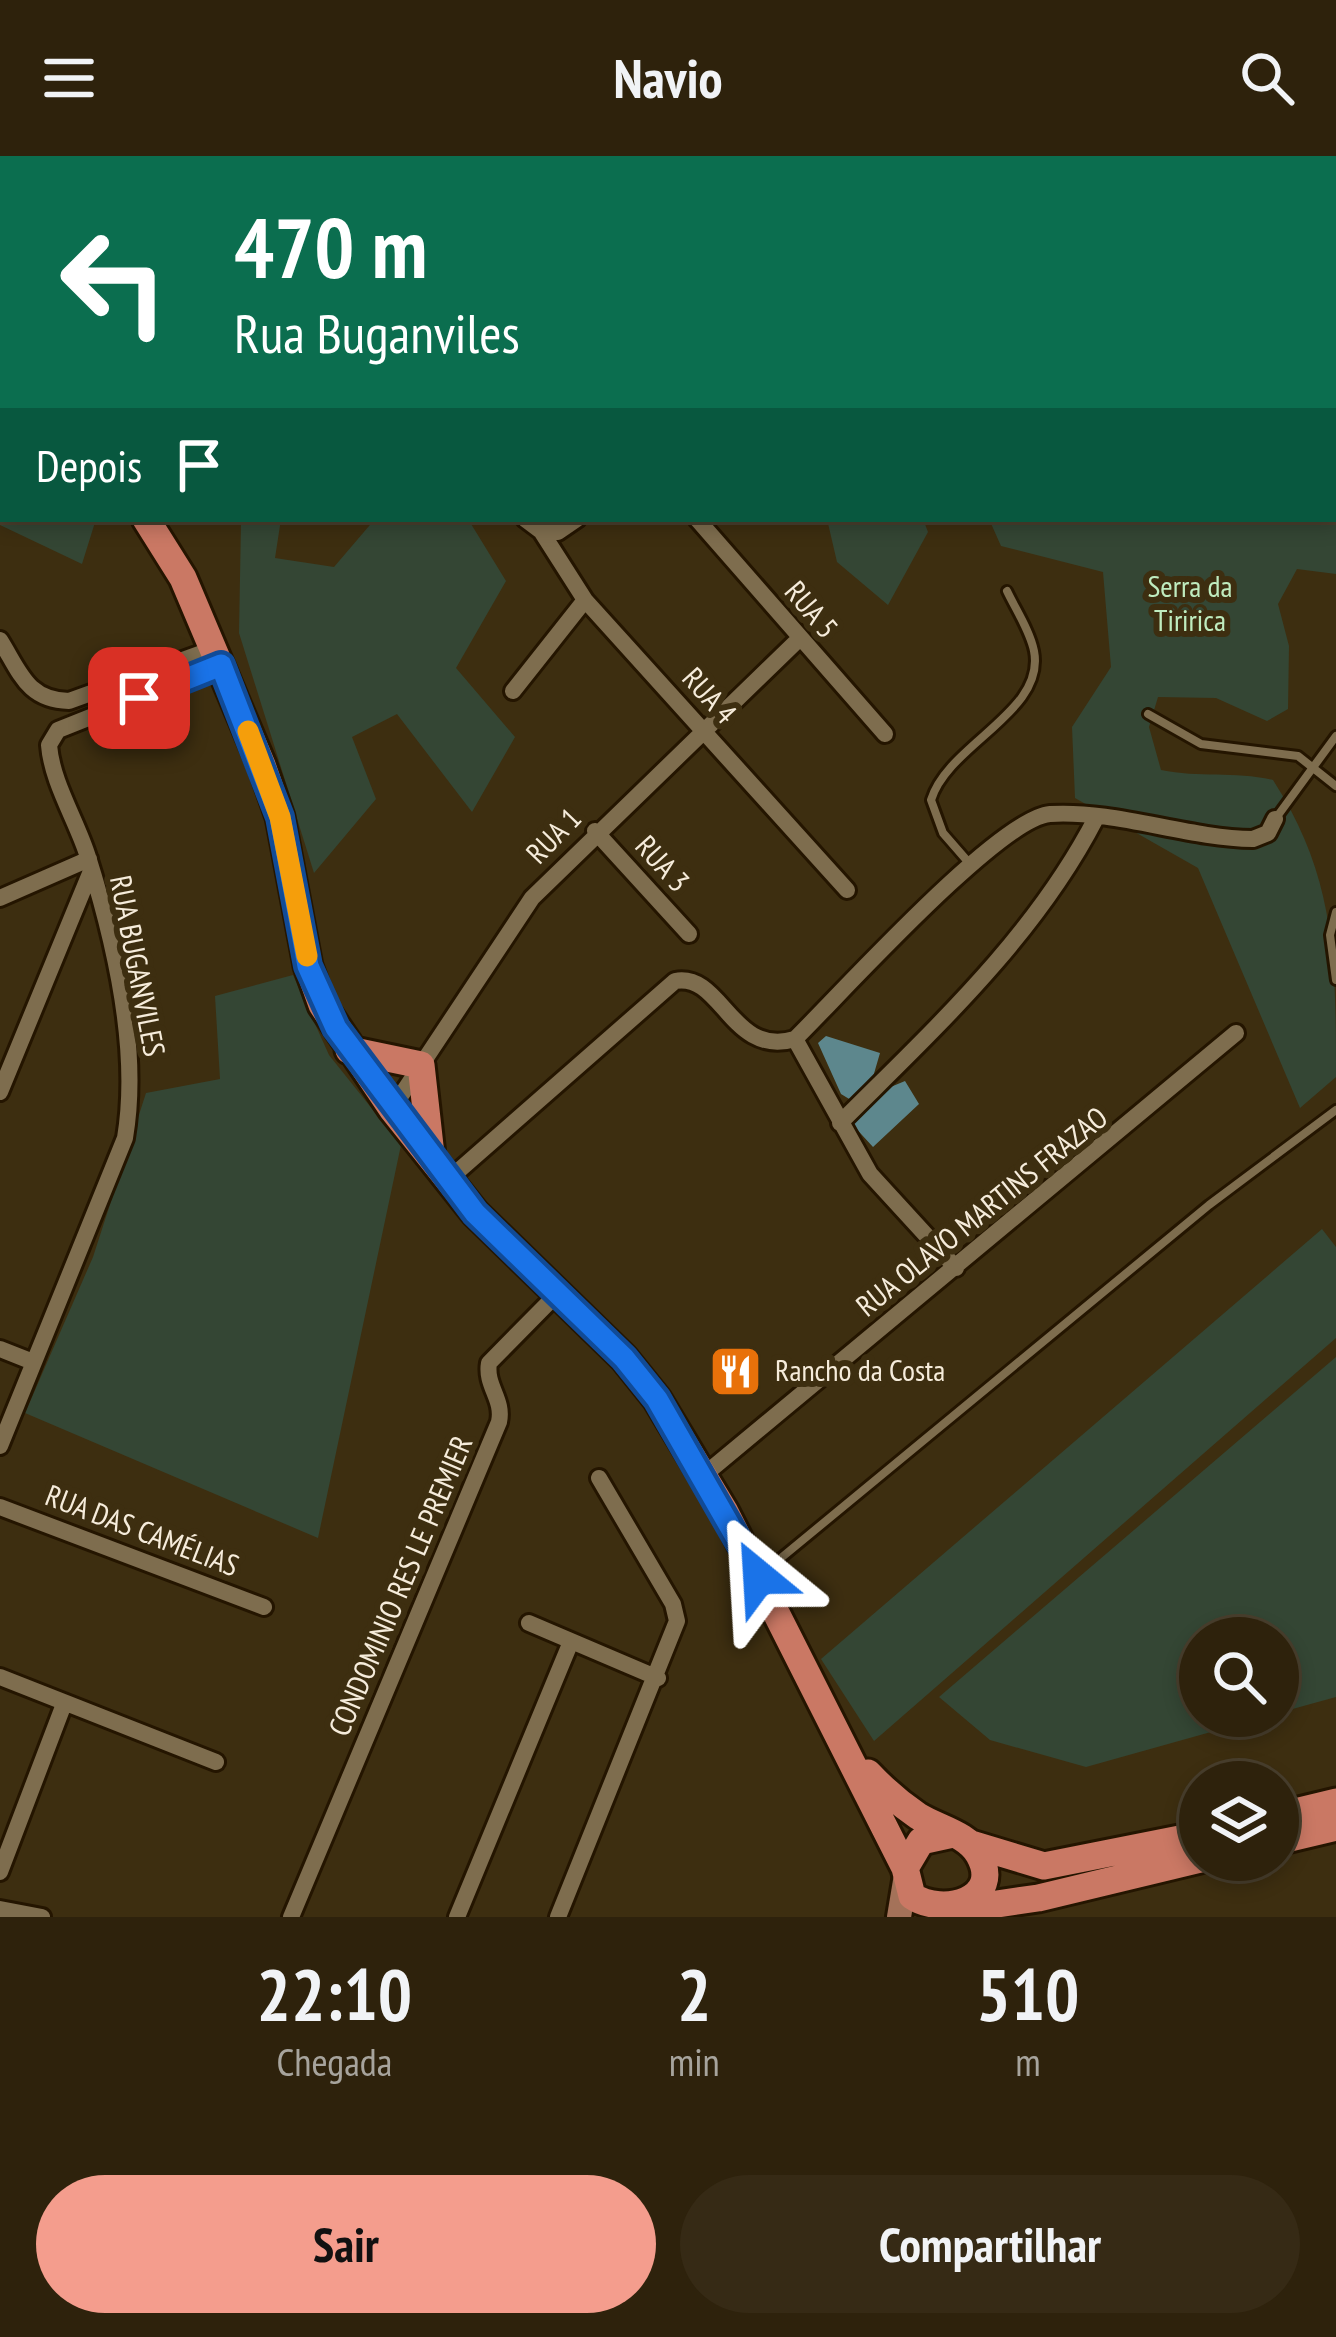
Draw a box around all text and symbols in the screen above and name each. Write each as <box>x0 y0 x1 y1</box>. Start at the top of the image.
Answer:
text: Navio <box>613 43 723 113</box>
icon: menu <box>36 45 102 111</box>
icon: search <box>1234 45 1300 111</box>
text: 470 m <box>234 192 427 301</box>
icon: left <box>36 204 192 360</box>
text: Rua Buganviles <box>234 298 520 368</box>
icon: arrive <box>166 432 232 498</box>
text: Depois <box>36 436 142 494</box>
park label: Serra da Tiririca <box>1147 566 1233 639</box>
street label: RUA 5 <box>777 572 847 646</box>
pin <box>88 647 190 749</box>
street label: RUA 4 <box>675 659 746 731</box>
icon: arrive <box>106 665 172 731</box>
street label: RUA 1 <box>517 799 589 871</box>
street label: RUA 3 <box>628 827 699 899</box>
street label: RUA BUGANVILES <box>102 872 175 1059</box>
street label: RUA OLAVO MARTINS FRAZAO <box>847 1097 1115 1324</box>
restaurant icon: Rancho da Costa <box>708 1343 764 1399</box>
place label: Rancho da Costa <box>775 1350 945 1389</box>
street label: CONDOMINIO RES LE PREMIER <box>319 1429 481 1741</box>
street label: RUA DAS CAMÉLIAS <box>40 1475 245 1584</box>
position arrow <box>696 1514 822 1640</box>
map controls <box>1179 1617 1299 1881</box>
button: search <box>1179 1617 1299 1737</box>
button: layers <box>1179 1761 1299 1881</box>
text: 22:10 <box>257 1947 412 2040</box>
text: 2 <box>677 1947 711 2040</box>
text: 510 <box>976 1947 1079 2040</box>
text: Chegada <box>276 2036 392 2087</box>
text: min <box>669 2036 720 2087</box>
text: m <box>1015 2036 1041 2087</box>
button: Sair <box>36 2175 656 2313</box>
button: Compartilhar <box>680 2175 1300 2313</box>

